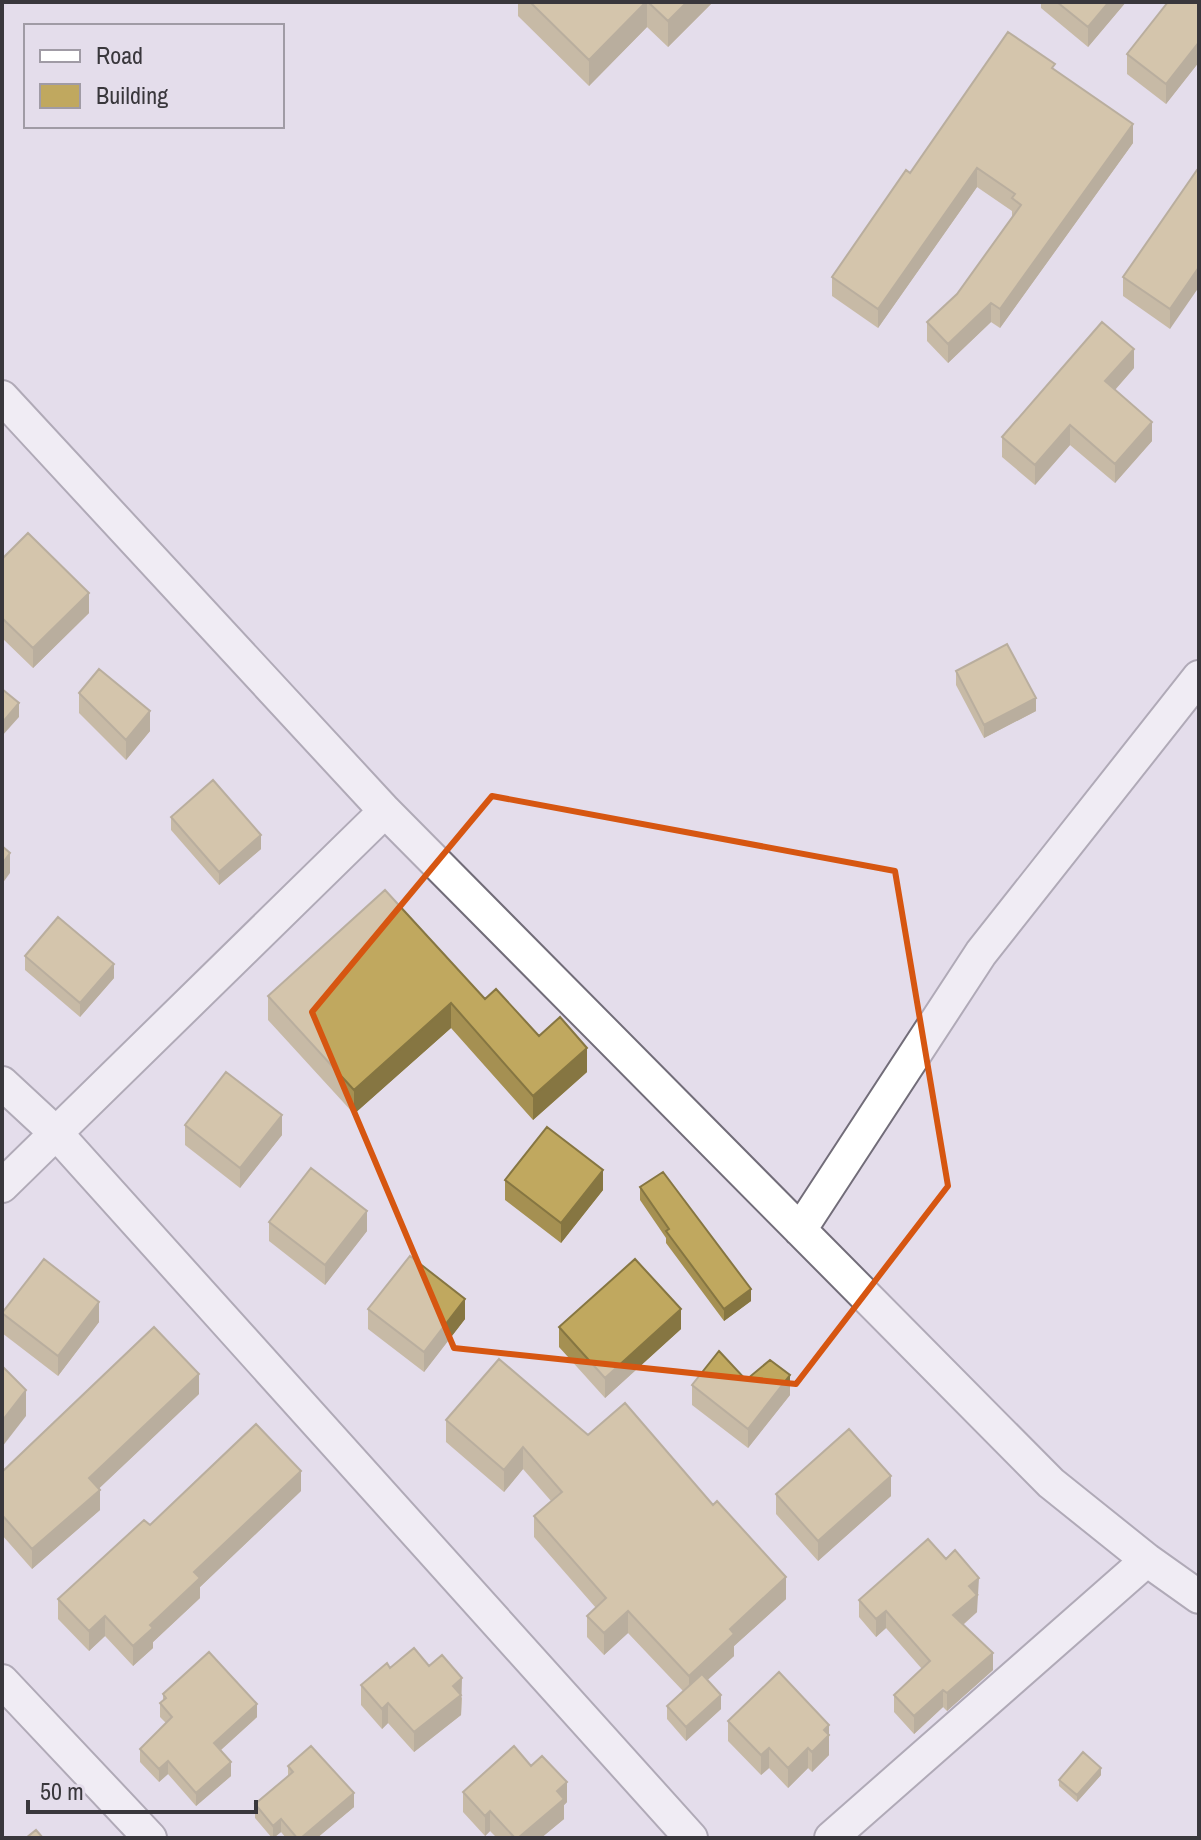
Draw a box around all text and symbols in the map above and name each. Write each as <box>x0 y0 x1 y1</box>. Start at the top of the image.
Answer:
legend <box>24 24 284 128</box>
text: Road <box>96 39 143 71</box>
text: Building <box>96 79 168 111</box>
scale bar <box>28 1764 256 1814</box>
text: 50 m <box>40 1775 84 1807</box>

